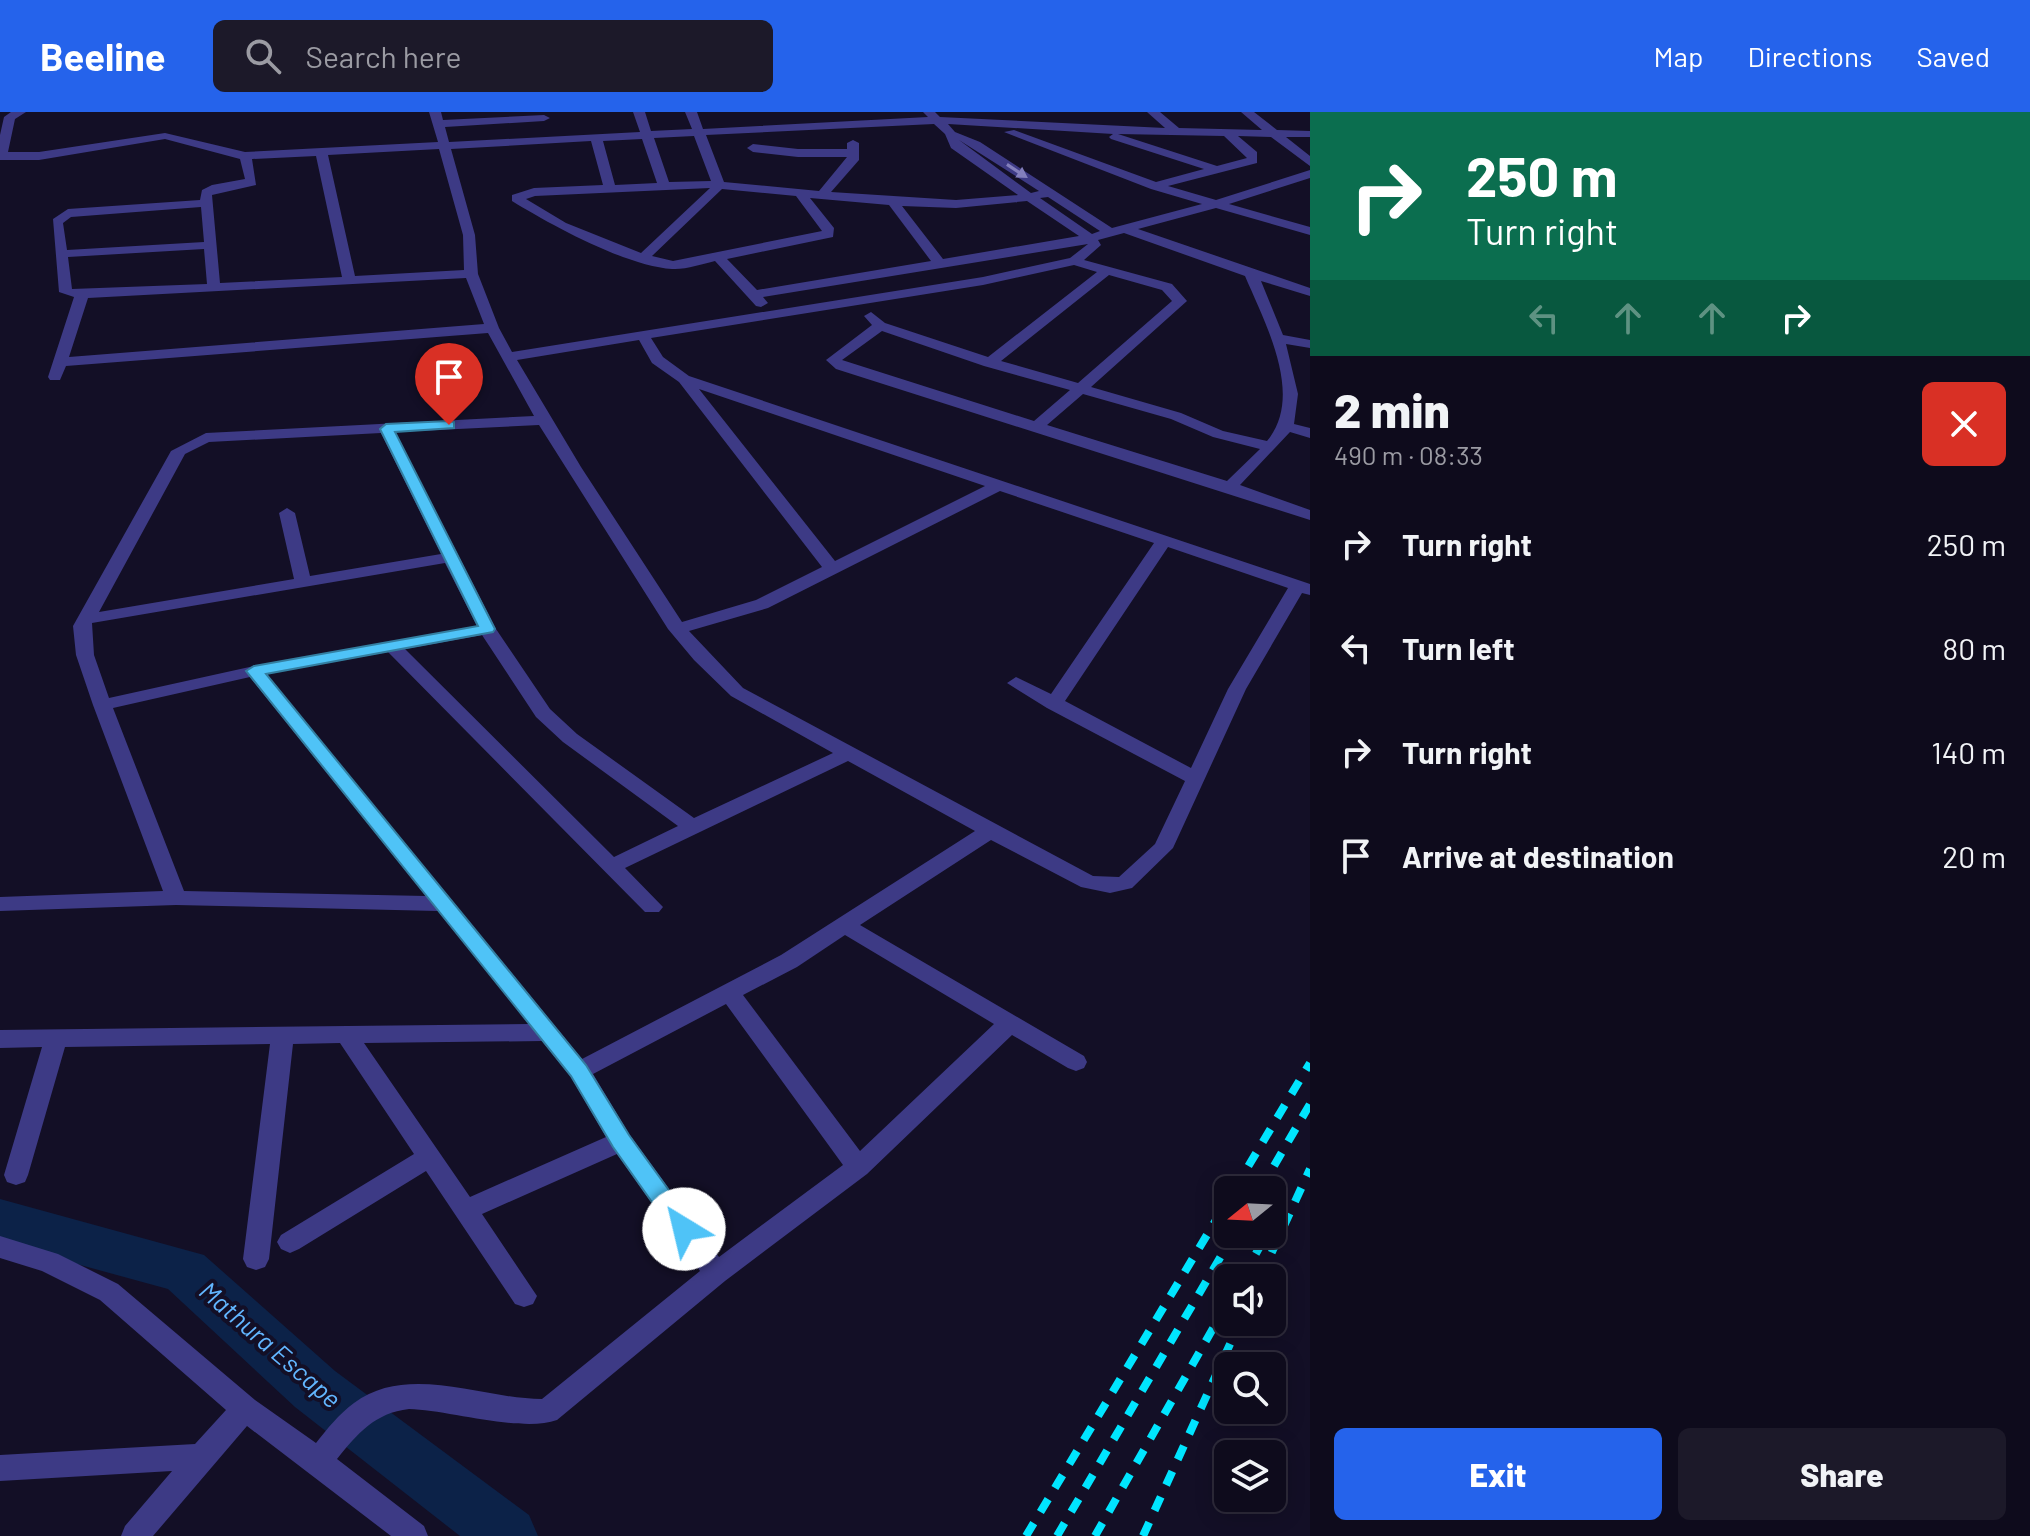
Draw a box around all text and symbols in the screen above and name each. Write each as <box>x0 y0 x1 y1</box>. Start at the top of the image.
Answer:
search box <box>213 20 773 92</box>
text: Beeline <box>40 33 165 79</box>
icon: search <box>241 34 285 78</box>
text: Search here <box>305 38 461 74</box>
text: Map <box>1654 39 1703 73</box>
text: Directions <box>1747 39 1873 73</box>
text: Saved <box>1917 39 1990 73</box>
text: 250 m <box>1466 141 1617 208</box>
icon: right <box>1334 144 1438 248</box>
one-way arrow <box>1007 163 1028 178</box>
text: Turn right <box>1466 209 1618 252</box>
icon: left <box>1522 296 1566 340</box>
icon: ahead <box>1606 296 1650 340</box>
icon: ahead <box>1690 296 1734 340</box>
icon: right <box>1774 296 1818 340</box>
pin <box>415 343 483 425</box>
icon: arrive <box>427 355 471 399</box>
text: 2 min <box>1334 380 1450 438</box>
button: close <box>1922 382 2006 466</box>
text: 490 m · 08:33 <box>1334 439 1483 470</box>
icon: right <box>1334 522 1378 566</box>
text: Turn right <box>1402 526 1532 562</box>
text: 250 m <box>1927 526 2006 562</box>
icon: left <box>1334 626 1378 670</box>
text: Turn left <box>1402 630 1515 666</box>
text: 80 m <box>1943 630 2006 666</box>
icon: right <box>1334 730 1378 774</box>
text: Turn right <box>1402 734 1532 770</box>
text: 140 m <box>1931 734 2006 770</box>
icon: arrive <box>1334 834 1378 878</box>
text: Arrive at destination <box>1402 838 1674 874</box>
text: 20 m <box>1942 838 2006 874</box>
north arrow <box>1214 1176 1286 1248</box>
map controls <box>1214 1176 1286 1512</box>
position arrow <box>642 1187 726 1271</box>
button: sound <box>1214 1264 1286 1336</box>
water label: Mathura Escape <box>194 1274 348 1414</box>
button: search <box>1214 1352 1286 1424</box>
button: Exit <box>1334 1428 1662 1520</box>
button: Share <box>1678 1428 2006 1520</box>
button: layers <box>1214 1440 1286 1512</box>

